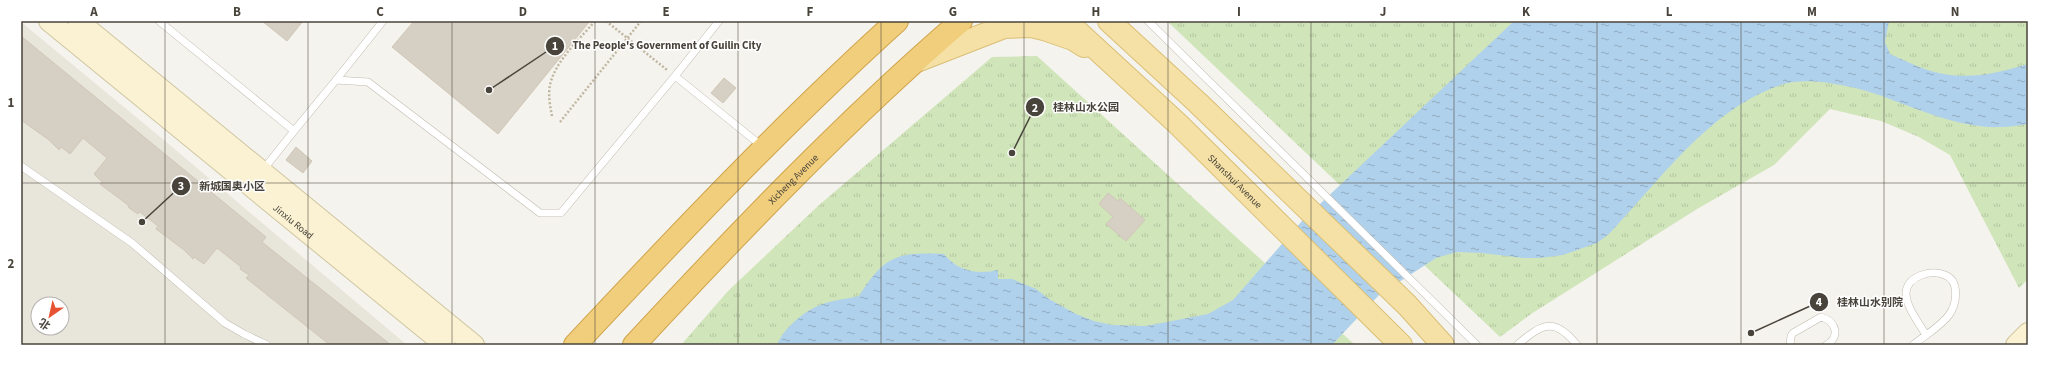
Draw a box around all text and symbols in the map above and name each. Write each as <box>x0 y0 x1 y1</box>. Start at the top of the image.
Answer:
text: A <box>89 3 98 21</box>
text: B <box>233 3 241 21</box>
text: C <box>376 3 384 21</box>
text: D <box>519 3 527 21</box>
text: E <box>662 3 670 21</box>
text: F <box>807 3 814 21</box>
text: G <box>949 3 957 21</box>
text: H <box>1092 3 1100 21</box>
text: I <box>1237 3 1241 21</box>
text: J <box>1380 3 1386 21</box>
text: K <box>1522 3 1531 21</box>
text: L <box>1666 3 1673 21</box>
text: M <box>1807 3 1817 21</box>
text: N <box>1951 3 1959 21</box>
callout: The People's Government of Guilin City <box>545 34 770 57</box>
text: 1 <box>552 38 558 55</box>
text: The People's Government of Guilin City <box>573 38 762 53</box>
text: 1 <box>8 94 15 112</box>
callout: 桂林山水公园 <box>1025 96 1127 119</box>
text: 2 <box>1032 100 1038 117</box>
text: 桂林山水公园 <box>1053 100 1119 115</box>
street label: Xicheng Avenue <box>765 151 822 208</box>
street label: Shanshui Avenue <box>1204 151 1265 212</box>
callout: 新城国奥小区 <box>171 175 273 198</box>
text: 3 <box>178 178 184 195</box>
text: 新城国奥小区 <box>199 179 265 194</box>
street label: Jinxiu Road <box>270 201 316 243</box>
text: 2 <box>8 255 15 273</box>
callout: 桂林山水别院 <box>1809 290 1911 313</box>
text: 4 <box>1816 294 1823 311</box>
text: 桂林山水别院 <box>1837 295 1903 310</box>
north arrow <box>30 296 70 336</box>
text: 北 <box>36 315 53 333</box>

